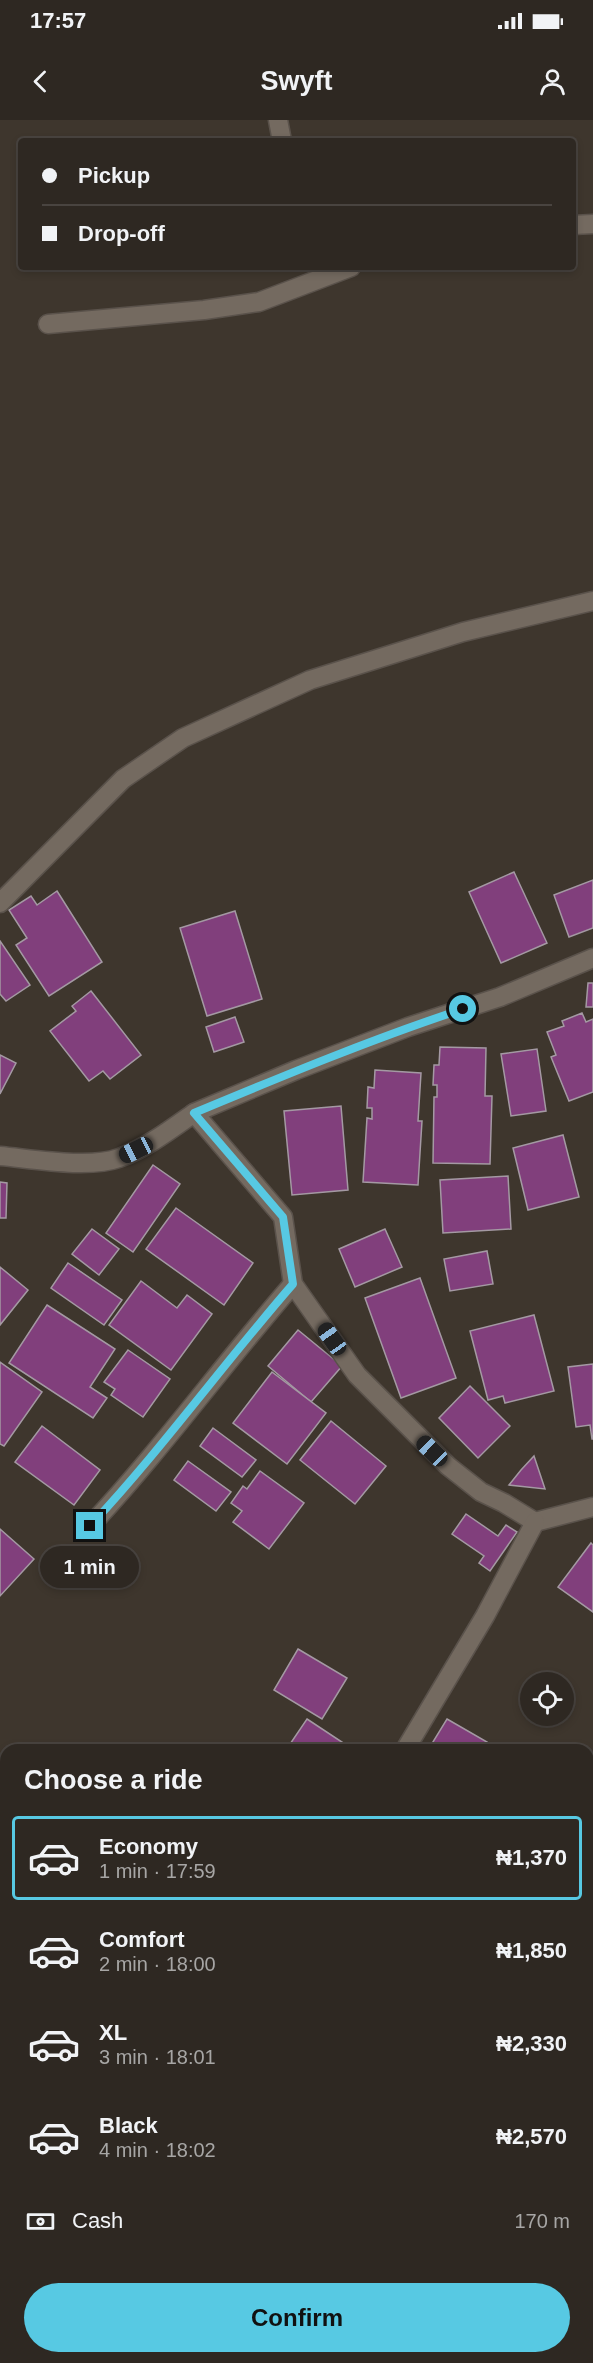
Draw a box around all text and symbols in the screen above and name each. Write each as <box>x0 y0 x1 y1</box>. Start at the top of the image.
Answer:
text: 17:57 <box>30 8 86 33</box>
icon: back <box>24 65 57 98</box>
icon: person <box>536 65 569 98</box>
text: Swyft <box>260 66 333 96</box>
text: Pickup <box>78 163 150 188</box>
text: Drop-off <box>78 221 165 246</box>
route start <box>449 995 476 1022</box>
car <box>116 1134 156 1166</box>
car <box>314 1319 350 1359</box>
car <box>413 1432 451 1470</box>
route end <box>76 1512 103 1539</box>
callout: 1 min <box>40 1547 140 1589</box>
text: 1 min <box>63 1556 116 1578</box>
map controls <box>520 1672 574 1726</box>
button: locate <box>520 1672 574 1726</box>
text: Choose a ride <box>24 1765 203 1795</box>
icon: car <box>27 1831 81 1885</box>
text: Economy <box>99 1834 198 1859</box>
text: ₦1,370 <box>496 1845 567 1870</box>
text: 1 min · 17:59 <box>99 1860 216 1882</box>
icon: car <box>27 1924 81 1978</box>
text: Comfort <box>99 1927 185 1952</box>
text: ₦1,850 <box>496 1938 567 1963</box>
text: 2 min · 18:00 <box>99 1953 216 1975</box>
icon: car <box>27 2017 81 2071</box>
text: XL <box>99 2020 127 2045</box>
text: ₦2,330 <box>496 2031 567 2056</box>
text: 3 min · 18:01 <box>99 2046 216 2068</box>
icon: car <box>27 2110 81 2164</box>
text: Black <box>99 2113 158 2138</box>
text: ₦2,570 <box>496 2124 567 2149</box>
text: 4 min · 18:02 <box>99 2139 216 2161</box>
icon: cash <box>24 2205 57 2238</box>
text: Cash <box>72 2208 123 2233</box>
text: 170 m <box>514 2210 570 2232</box>
button: Confirm <box>24 2283 570 2352</box>

